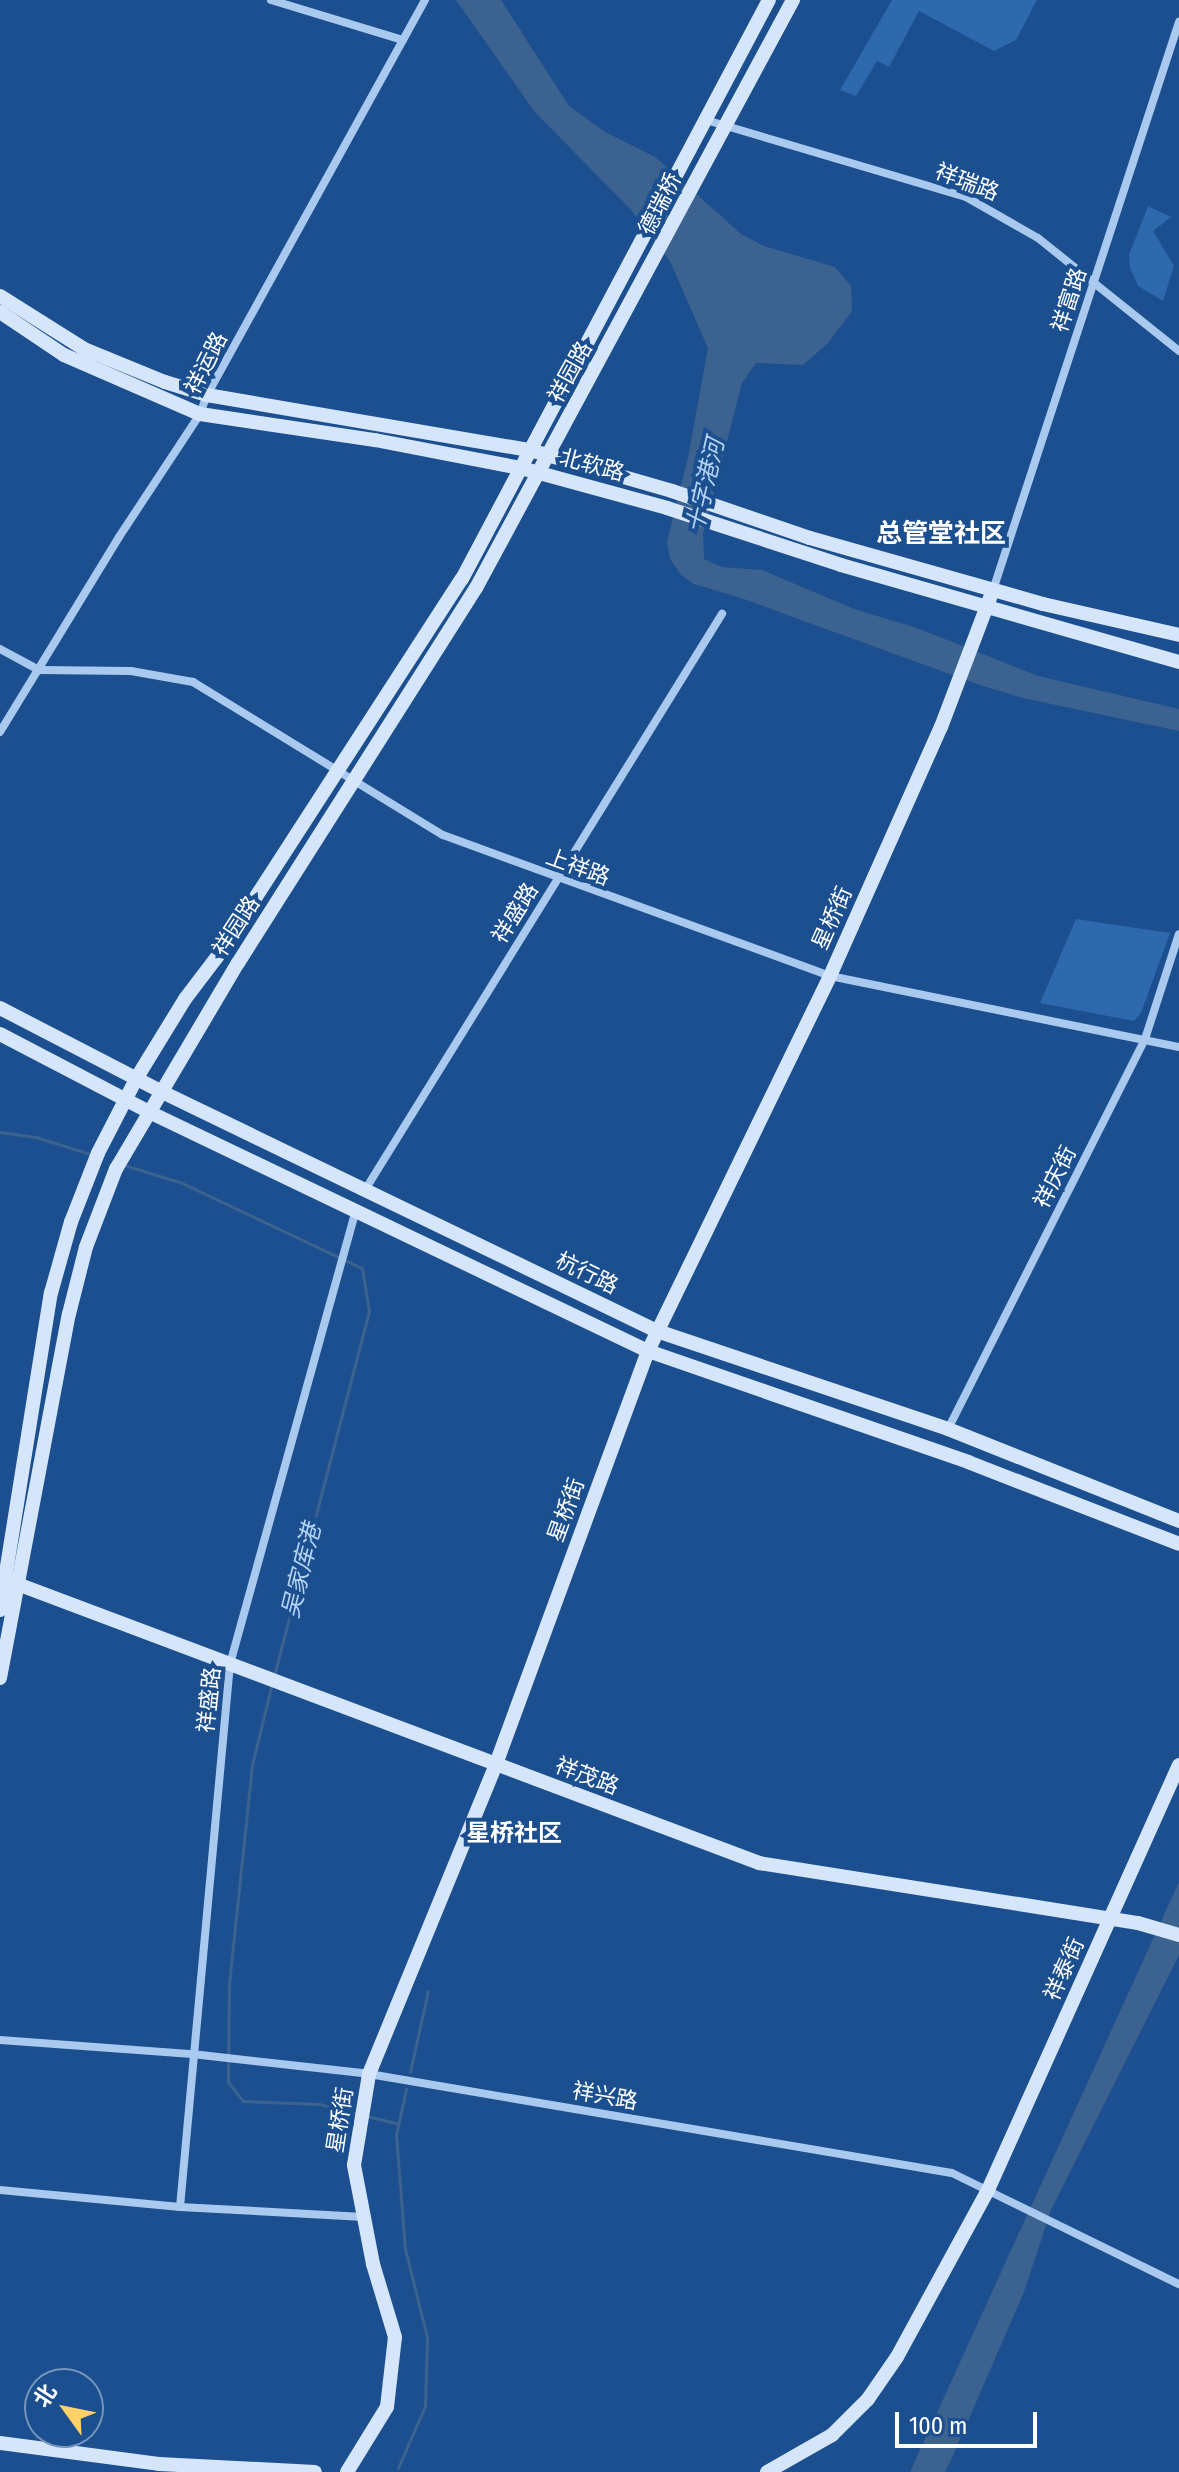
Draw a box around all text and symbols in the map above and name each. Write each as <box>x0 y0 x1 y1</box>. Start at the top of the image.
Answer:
street label: 祥瑞路 <box>931 158 1003 206</box>
street label: 德瑞桥 <box>633 169 687 239</box>
street label: 祥富路 <box>1046 265 1092 335</box>
street label: 祥运路 <box>179 328 233 398</box>
street label: 祥园路 <box>542 337 598 407</box>
water label: 十字港河 <box>681 436 731 536</box>
street label: 北软路 <box>557 444 627 486</box>
district label: 总管堂社区 <box>876 518 1006 550</box>
street label: 上祥路 <box>542 843 614 891</box>
street label: 祥盛路 <box>486 878 544 948</box>
street label: 星桥街 <box>807 882 857 954</box>
street label: 祥园路 <box>207 891 265 961</box>
street label: 祥庆街 <box>1028 1142 1082 1212</box>
street label: 杭行路 <box>552 1247 622 1299</box>
street label: 星桥街 <box>542 1474 590 1546</box>
water label: 吴家库港 <box>276 1521 328 1621</box>
street label: 祥盛路 <box>192 1666 226 1734</box>
street label: 祥茂路 <box>551 1752 623 1800</box>
district label: 星桥社区 <box>466 1820 562 1848</box>
street label: 祥泰街 <box>1039 1933 1089 2005</box>
street label: 祥兴路 <box>570 2077 640 2115</box>
street label: 星桥街 <box>322 2085 358 2155</box>
north arrow <box>24 2368 104 2448</box>
text: 北 <box>28 2379 62 2412</box>
scale bar <box>899 2396 1041 2446</box>
text: 100 m <box>909 2412 967 2440</box>

